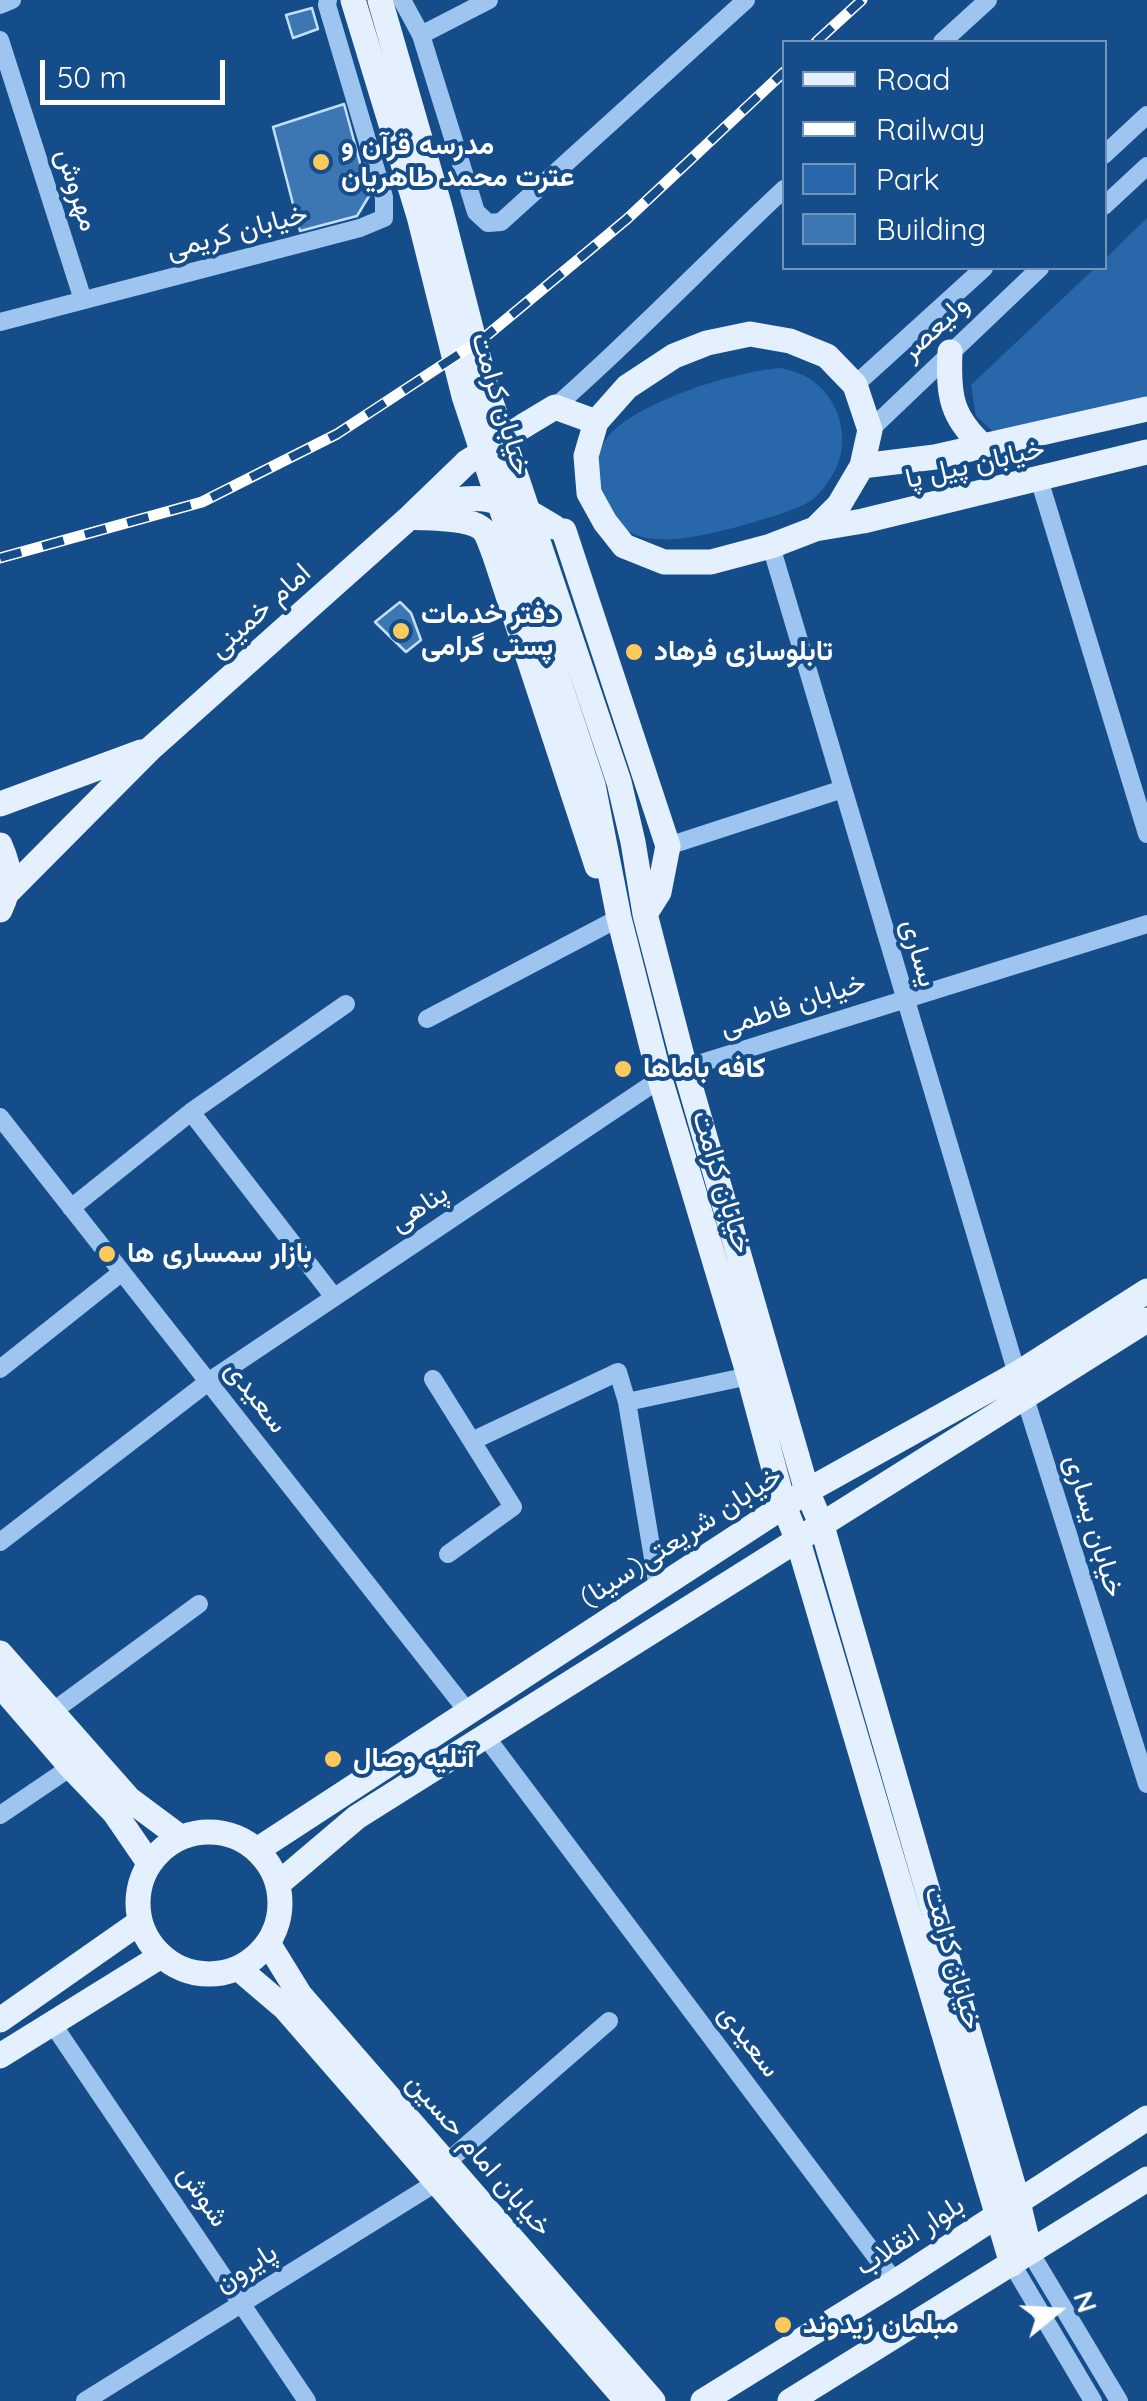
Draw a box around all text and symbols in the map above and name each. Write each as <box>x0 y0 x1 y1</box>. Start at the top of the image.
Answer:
scale bar <box>45 40 230 102</box>
legend <box>782 40 1107 270</box>
text: 50 m <box>57 58 127 96</box>
text: Road <box>876 60 950 98</box>
text: Railway <box>876 110 985 148</box>
place label: مدرسه قرآن و عترت محمد طاهریان <box>341 129 574 195</box>
street label: مهروش <box>48 144 106 236</box>
marker: مدرسه قرآن و عترت محمد طاهریان <box>310 151 332 173</box>
text: Park <box>876 160 940 198</box>
street label: خیابان کریمی <box>163 197 311 267</box>
text: Building <box>876 210 986 248</box>
street label: ولیعصر <box>894 288 976 368</box>
street label: خیابان کرامت <box>463 329 539 479</box>
street label: خیابان پیل پا <box>902 432 1048 496</box>
street label: امام خمینی <box>202 556 318 666</box>
place label: دفتر خدمات پستی گرامی <box>421 598 559 664</box>
marker: دفتر خدمات پستی گرامی <box>390 620 412 642</box>
place label: تابلوسازی فرهاد <box>654 635 833 669</box>
marker: تابلوسازی فرهاد <box>623 641 645 663</box>
street label: یساری <box>893 915 945 991</box>
street label: خیابان فاطمی <box>716 966 870 1044</box>
place label: کافه باماها <box>643 1052 766 1086</box>
marker: کافه باماها <box>612 1058 634 1080</box>
street label: خیابان کرامت <box>684 1107 760 1257</box>
street label: پناهی <box>383 1176 455 1240</box>
place label: بازار سمساری ها <box>127 1237 312 1271</box>
marker: بازار سمساری ها <box>96 1243 118 1265</box>
street label: سعیدی <box>217 1354 295 1440</box>
street label: خیابان یساری <box>1056 1451 1132 1601</box>
street label: خیابان شریعتی(سینا) <box>574 1459 788 1615</box>
place label: آتلیه وصال <box>353 1742 475 1776</box>
marker: آتلیه وصال <box>322 1748 344 1770</box>
street label: خیابان کرامت <box>917 1883 989 2033</box>
street label: سعیدی <box>711 1998 787 2084</box>
street label: خیابان امام حسین <box>399 2067 559 2243</box>
street label: شوش <box>170 2159 236 2233</box>
street label: بلوار انقلاب <box>849 2188 971 2284</box>
street label: پایرون <box>208 2236 284 2300</box>
north arrow <box>1007 2261 1107 2361</box>
text: N <box>1066 2286 1106 2317</box>
place label: مبلمان زیدوند <box>803 2308 959 2342</box>
marker: مبلمان زیدوند <box>772 2314 794 2336</box>

